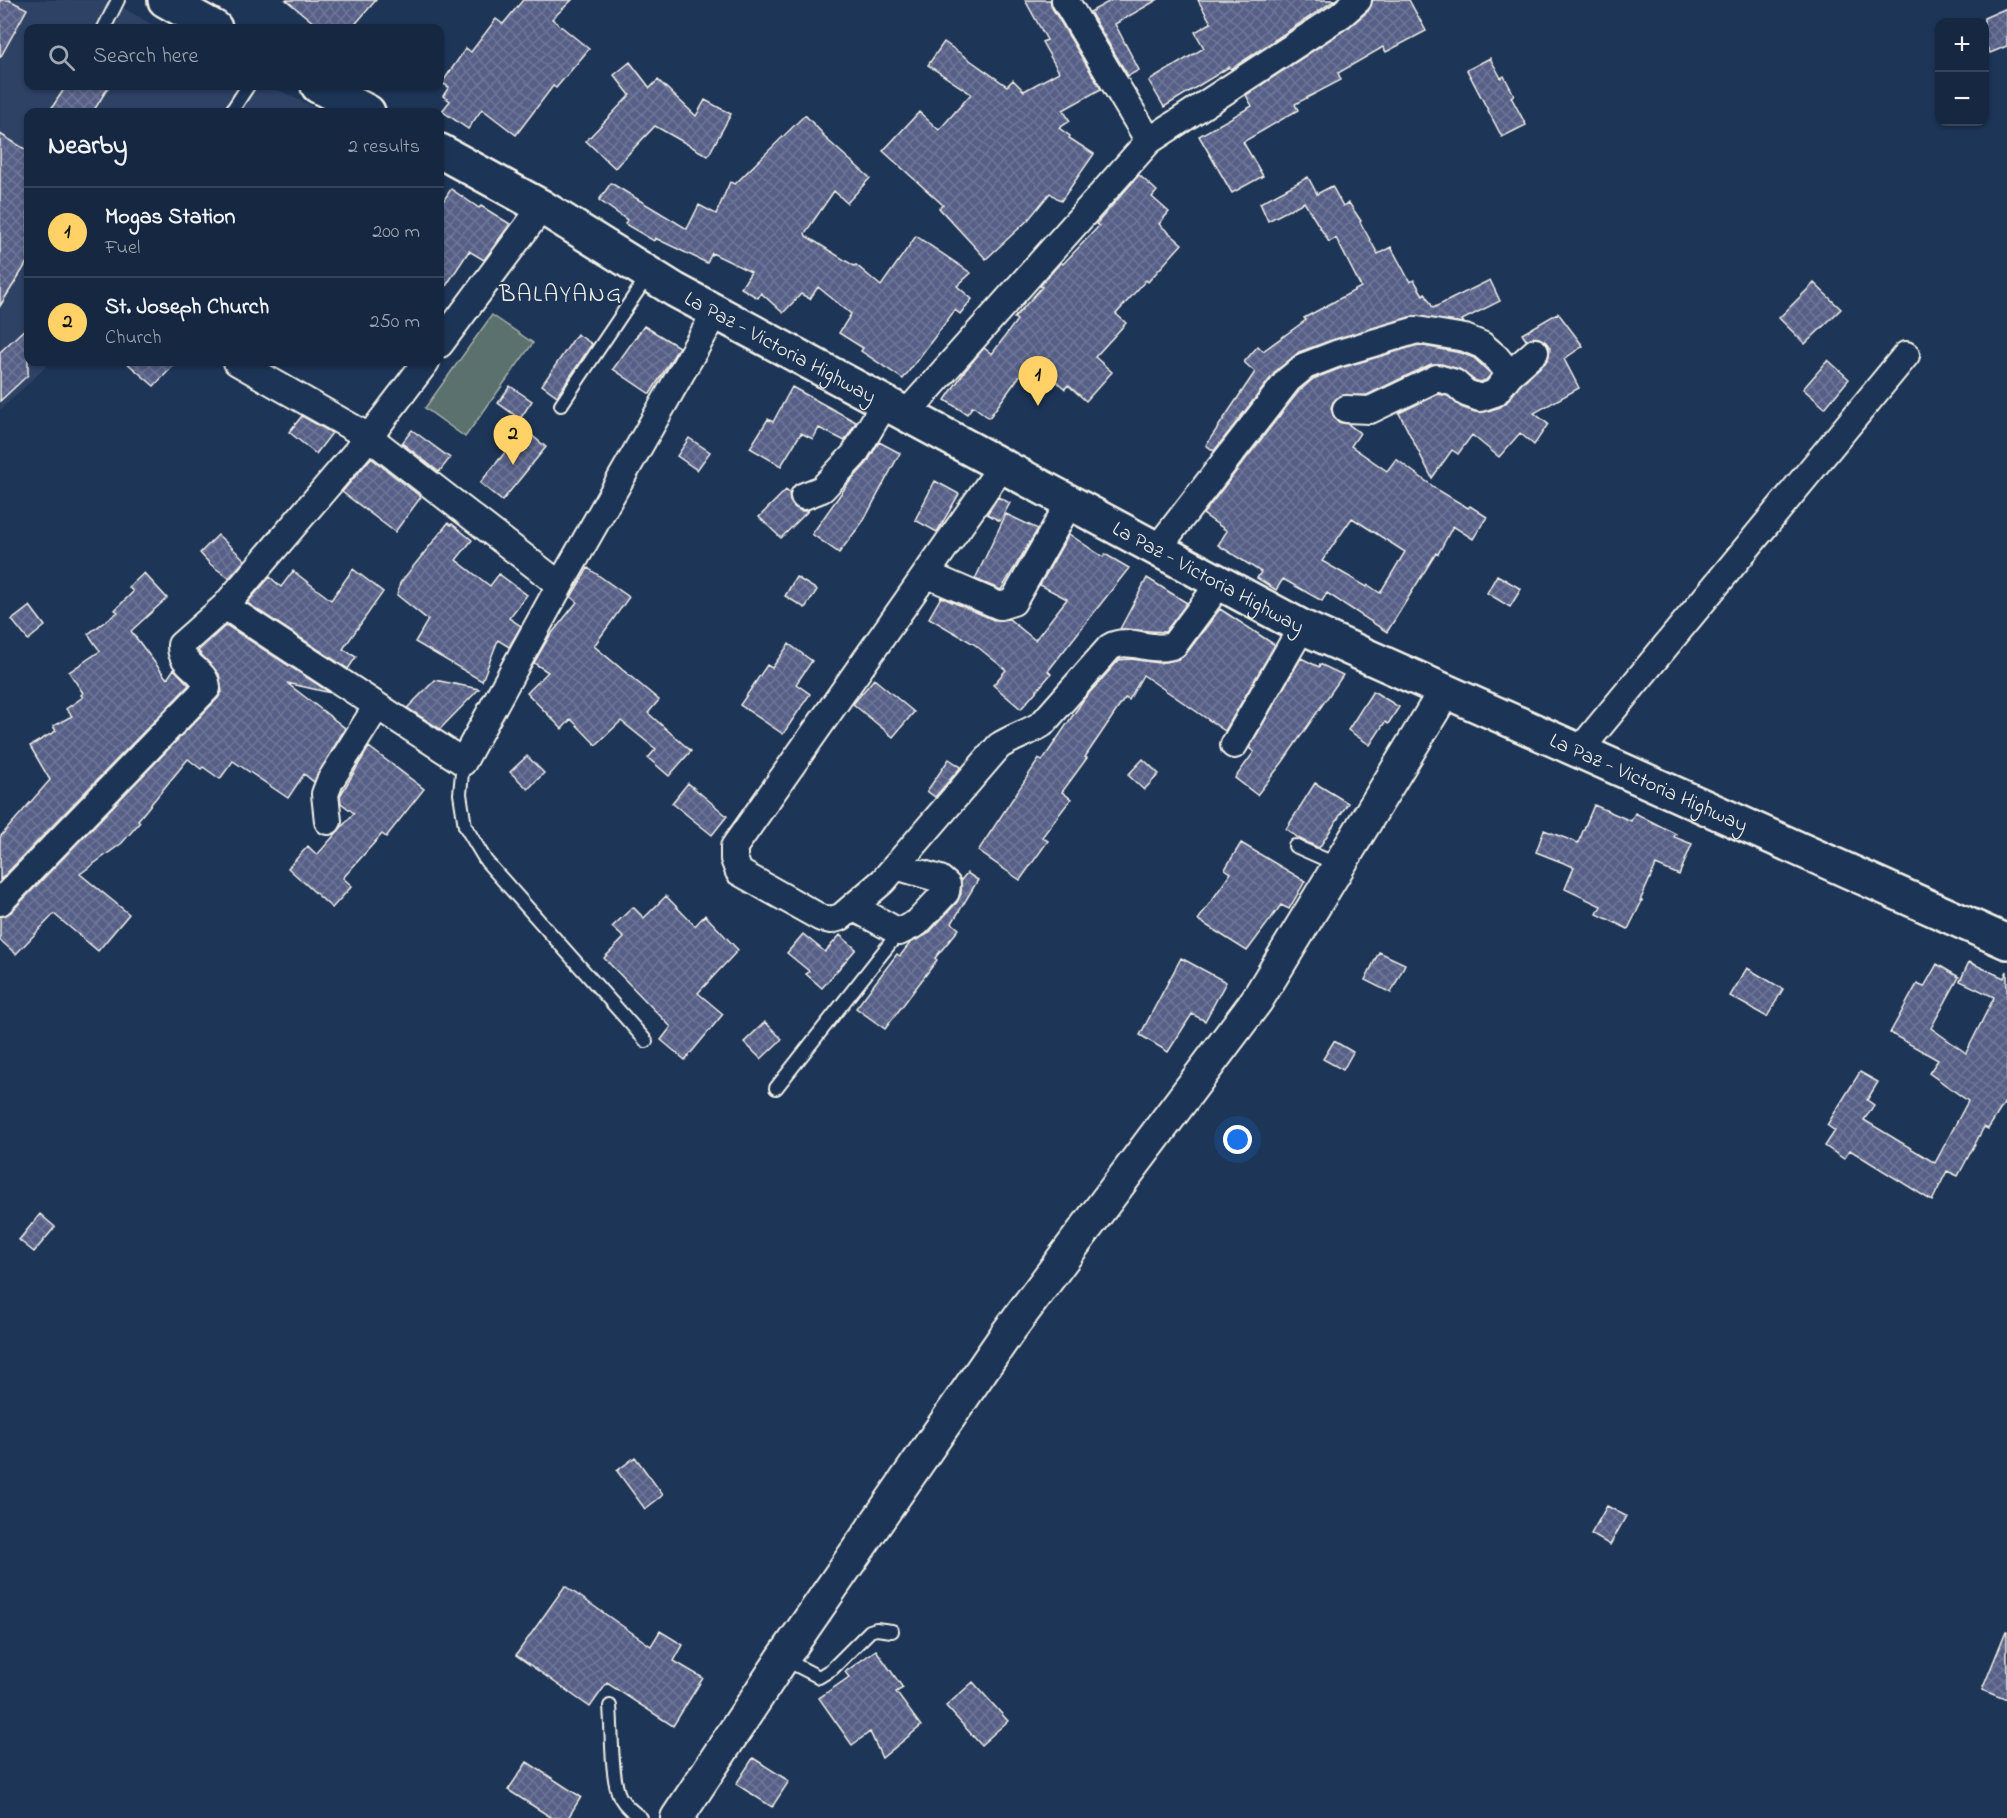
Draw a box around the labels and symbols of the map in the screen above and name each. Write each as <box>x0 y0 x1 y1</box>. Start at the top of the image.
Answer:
district label: BALAYANG <box>498 278 623 313</box>
street label: La Paz - Victoria Highway <box>678 285 881 414</box>
pin: 1 <box>1018 356 1058 406</box>
pin: 2 <box>494 416 532 465</box>
street label: La Paz - Victoria Highway <box>1106 515 1309 644</box>
street label: La Paz - Victoria Highway <box>1544 726 1752 843</box>
your location <box>1223 1125 1252 1154</box>

